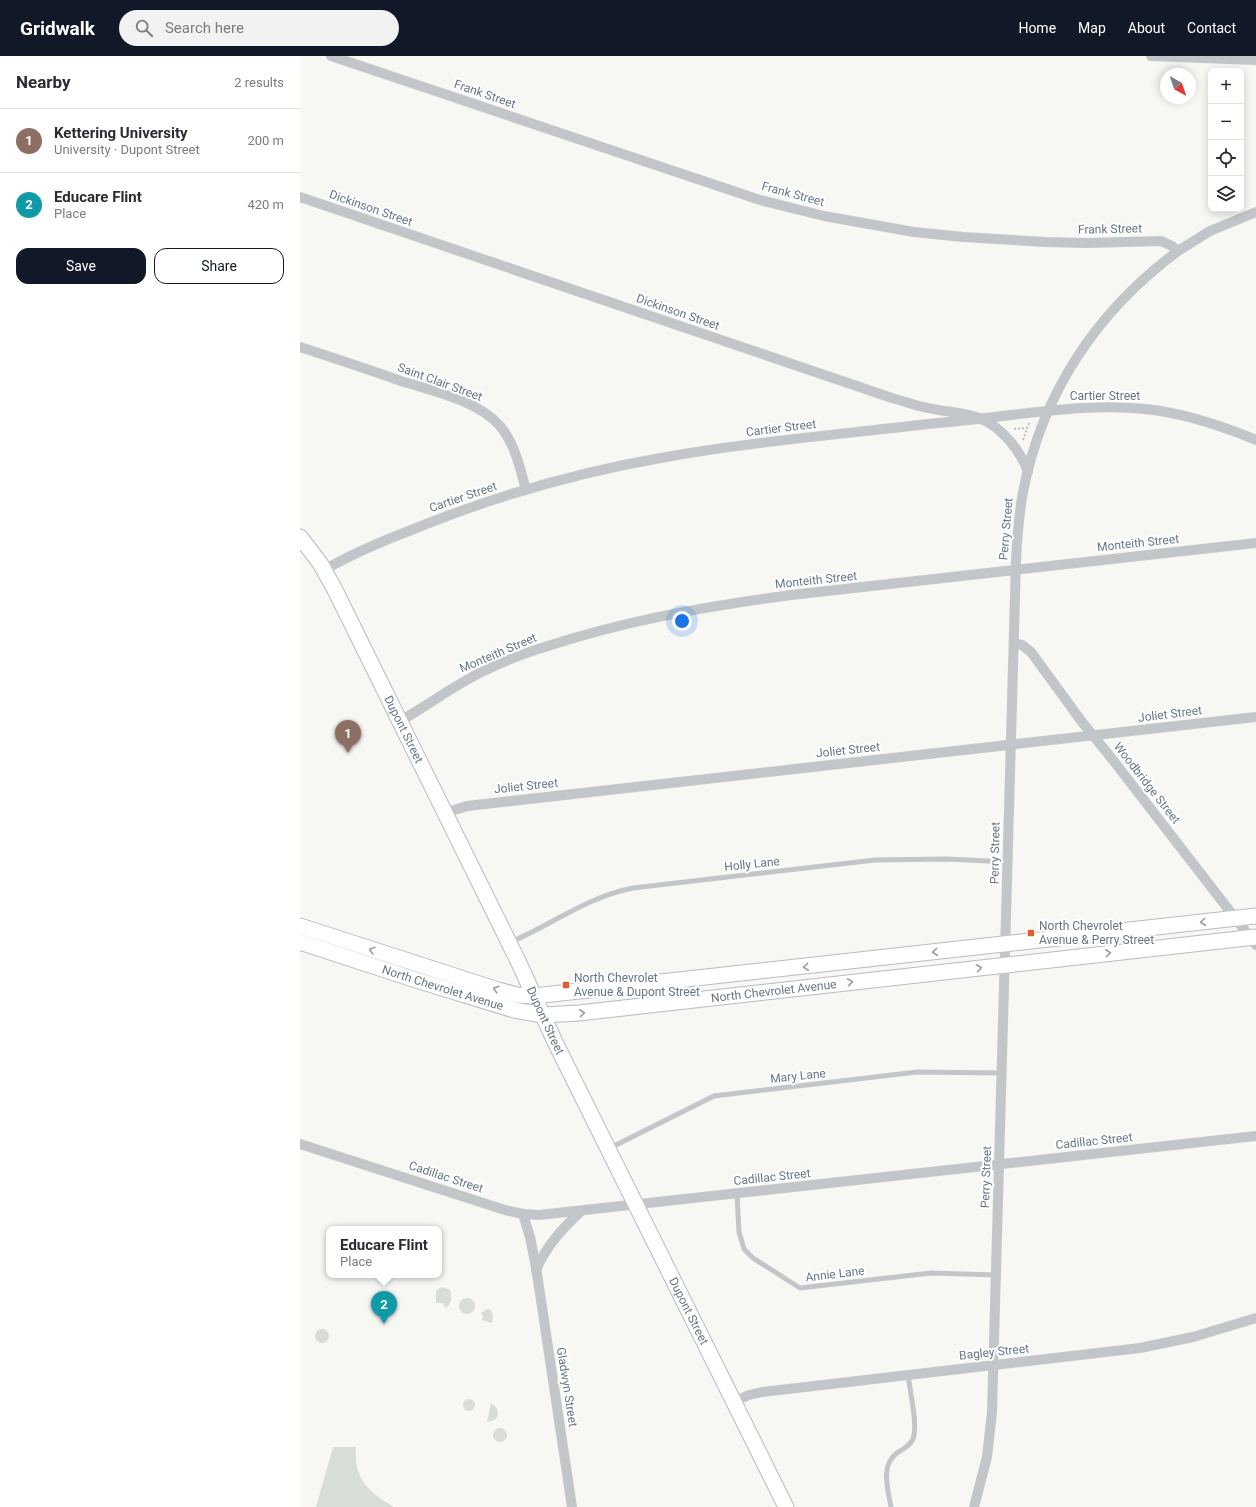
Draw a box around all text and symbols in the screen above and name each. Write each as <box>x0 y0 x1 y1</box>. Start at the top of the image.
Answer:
search box <box>119 10 399 46</box>
text: Gridwalk <box>20 17 95 40</box>
icon: search <box>133 17 155 39</box>
text: Search here <box>165 19 244 37</box>
text: Home <box>1018 20 1056 36</box>
text: Map <box>1078 20 1106 36</box>
text: About <box>1128 20 1165 36</box>
text: Contact <box>1187 20 1236 36</box>
north arrow <box>1160 68 1196 104</box>
map controls <box>1208 68 1244 212</box>
button: + <box>1208 68 1244 104</box>
text: Nearby <box>16 72 71 92</box>
text: 2 results <box>234 75 284 90</box>
street label: Frank Street <box>452 77 518 111</box>
button: − <box>1208 104 1244 140</box>
text: Kettering University <box>54 124 188 142</box>
text: 1 <box>25 133 33 148</box>
text: 200 m <box>247 133 284 148</box>
button: locate <box>1208 140 1244 176</box>
text: University · Dupont Street <box>54 142 200 157</box>
button: layers <box>1208 176 1244 212</box>
street label: Frank Street <box>760 179 826 209</box>
street label: Dickinson Street <box>328 187 414 229</box>
text: Educare Flint <box>54 188 142 206</box>
text: 2 <box>25 197 33 212</box>
text: 420 m <box>247 197 284 212</box>
text: Place <box>54 206 86 221</box>
street label: Frank Street <box>1078 221 1142 237</box>
button: Save <box>16 248 146 284</box>
button: Share <box>154 248 284 284</box>
street label: Dickinson Street <box>635 291 721 333</box>
street label: Saint Clair Street <box>396 360 484 404</box>
street label: Cartier Street <box>1070 389 1140 403</box>
street label: Cartier Street <box>745 417 817 439</box>
street label: Cartier Street <box>427 479 499 515</box>
street label: Perry Street <box>996 497 1016 561</box>
street label: Monteith Street <box>1096 532 1180 554</box>
street label: Monteith Street <box>774 569 858 591</box>
your location <box>672 611 692 631</box>
street label: Monteith Street <box>457 630 539 676</box>
street label: Dupont Street <box>381 693 426 765</box>
street label: Joliet Street <box>1137 703 1203 725</box>
pin: 1 <box>335 720 361 753</box>
street label: Joliet Street <box>815 740 881 760</box>
street label: Woodbridge Street <box>1111 740 1183 826</box>
street label: Joliet Street <box>493 776 559 796</box>
street label: Perry Street <box>987 822 1003 884</box>
street label: Holly Lane <box>723 854 781 874</box>
one-way arrow <box>1200 917 1206 926</box>
place label: North Chevrolet Avenue & Perry Street <box>1039 919 1154 947</box>
marker: North Chevrolet Avenue & Perry Street <box>1026 928 1036 938</box>
one-way arrow <box>369 946 376 954</box>
one-way arrow <box>932 947 938 956</box>
one-way arrow <box>1105 949 1111 958</box>
street label: North Chevrolet Avenue <box>380 962 505 1013</box>
one-way arrow <box>803 962 809 971</box>
one-way arrow <box>976 963 982 972</box>
place label: North Chevrolet Avenue & Dupont Street <box>574 971 700 999</box>
street label: North Chevrolet Avenue <box>710 977 837 1005</box>
one-way arrow <box>847 978 853 987</box>
marker: North Chevrolet Avenue & Dupont Street <box>561 980 571 990</box>
street label: Dupont Street <box>524 984 567 1057</box>
one-way arrow <box>493 985 500 994</box>
one-way arrow <box>579 1008 585 1017</box>
street label: Mary Lane <box>770 1066 826 1086</box>
street label: Cadillac Street <box>1055 1130 1133 1152</box>
street label: Perry Street <box>978 1146 994 1208</box>
street label: Cadillac Street <box>407 1158 485 1196</box>
street label: Cadillac Street <box>733 1166 811 1188</box>
popup <box>326 1226 442 1278</box>
text: Educare Flint <box>340 1236 428 1254</box>
text: Place <box>340 1254 372 1269</box>
street label: Annie Lane <box>805 1263 865 1285</box>
street label: Dupont Street <box>666 1275 711 1347</box>
pin: 2 <box>371 1291 397 1324</box>
street label: Bagley Street <box>958 1341 1030 1363</box>
street label: Gladwyn Street <box>554 1346 580 1428</box>

